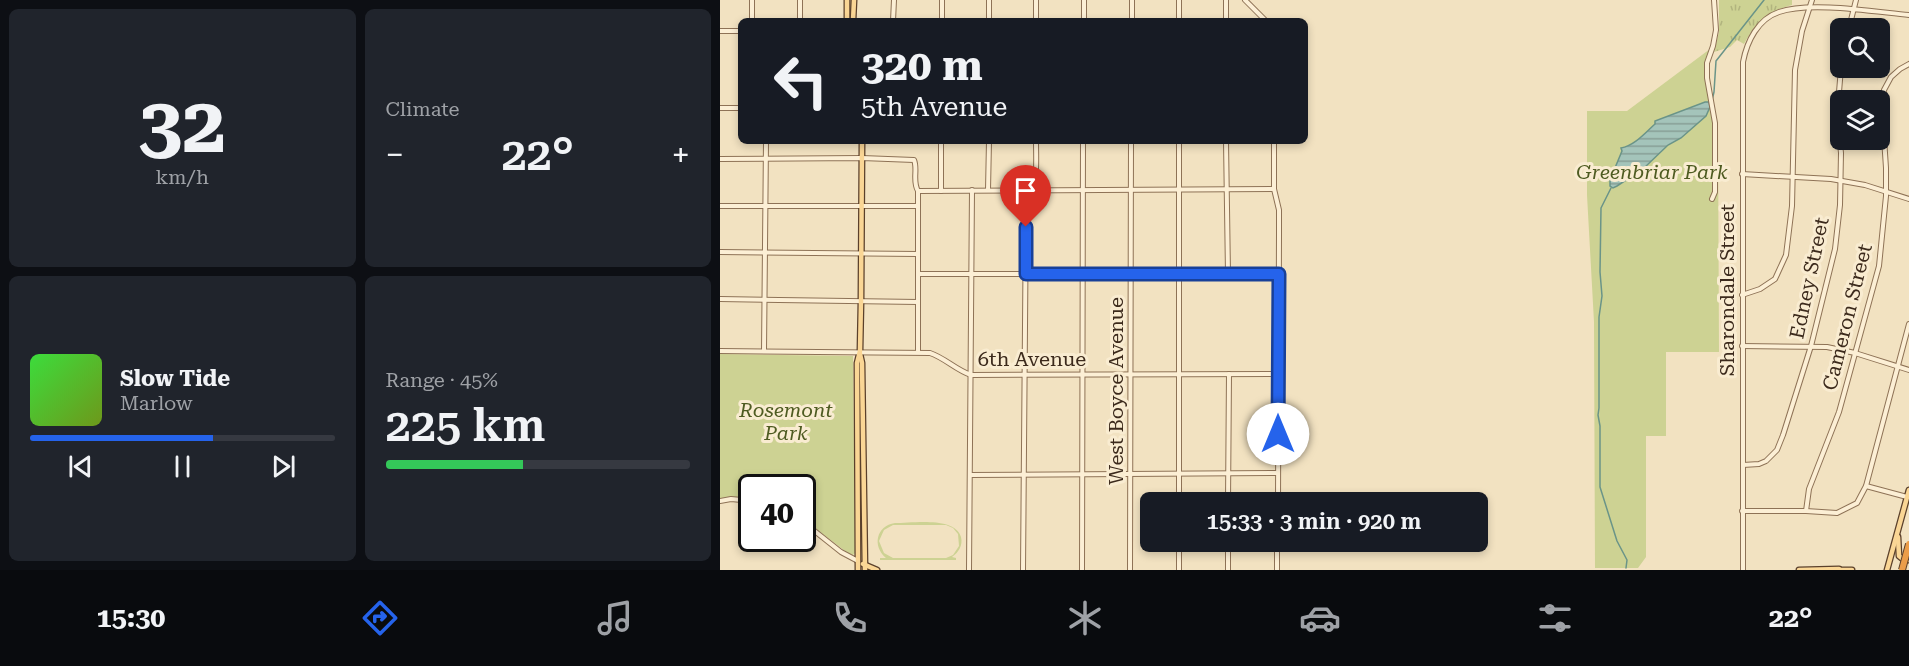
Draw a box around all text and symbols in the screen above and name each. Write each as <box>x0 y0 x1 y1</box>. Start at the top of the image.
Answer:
map controls <box>1830 18 1890 150</box>
button: search <box>1830 18 1890 78</box>
text: 320 m <box>861 41 983 90</box>
icon: left <box>762 42 840 120</box>
text: 32 <box>139 80 226 171</box>
button: layers <box>1830 90 1890 150</box>
text: 5th Avenue <box>861 91 1007 123</box>
text: Climate <box>386 97 460 121</box>
text: 22° <box>501 128 574 181</box>
text: − <box>386 135 404 174</box>
text: + <box>672 135 690 174</box>
park label: Greenbriar Park <box>1576 160 1728 184</box>
text: km/h <box>155 165 209 189</box>
pin <box>1000 165 1051 227</box>
icon: arrive <box>1009 174 1042 207</box>
street label: Sharondale Street <box>1715 203 1739 376</box>
street label: Edney Street <box>1784 215 1834 341</box>
street label: Cameron Street <box>1817 241 1877 393</box>
street label: West Boyce Avenue <box>1104 297 1128 485</box>
street label: 6th Avenue <box>978 347 1086 371</box>
text: Slow Tide <box>120 366 230 391</box>
text: Range · 45% <box>386 368 498 392</box>
text: Marlow <box>120 391 193 415</box>
park label: Rosemont Park <box>738 398 833 445</box>
text: 225 km <box>386 399 545 452</box>
position arrow <box>1246 402 1310 466</box>
icon: previous <box>64 450 97 483</box>
icon: pause <box>166 450 199 483</box>
icon: next <box>267 450 300 483</box>
speed limit sign: 40 <box>738 474 816 552</box>
text: 15:33 · 3 min · 920 m <box>1207 509 1421 534</box>
icon: directions <box>359 597 401 639</box>
icon: music <box>594 597 636 639</box>
icon: phone <box>829 597 871 639</box>
icon: climate <box>1064 597 1106 639</box>
icon: car <box>1299 597 1341 639</box>
icon: filters <box>1534 597 1576 639</box>
text: 15:30 <box>97 602 165 634</box>
text: 22° <box>1769 602 1812 634</box>

